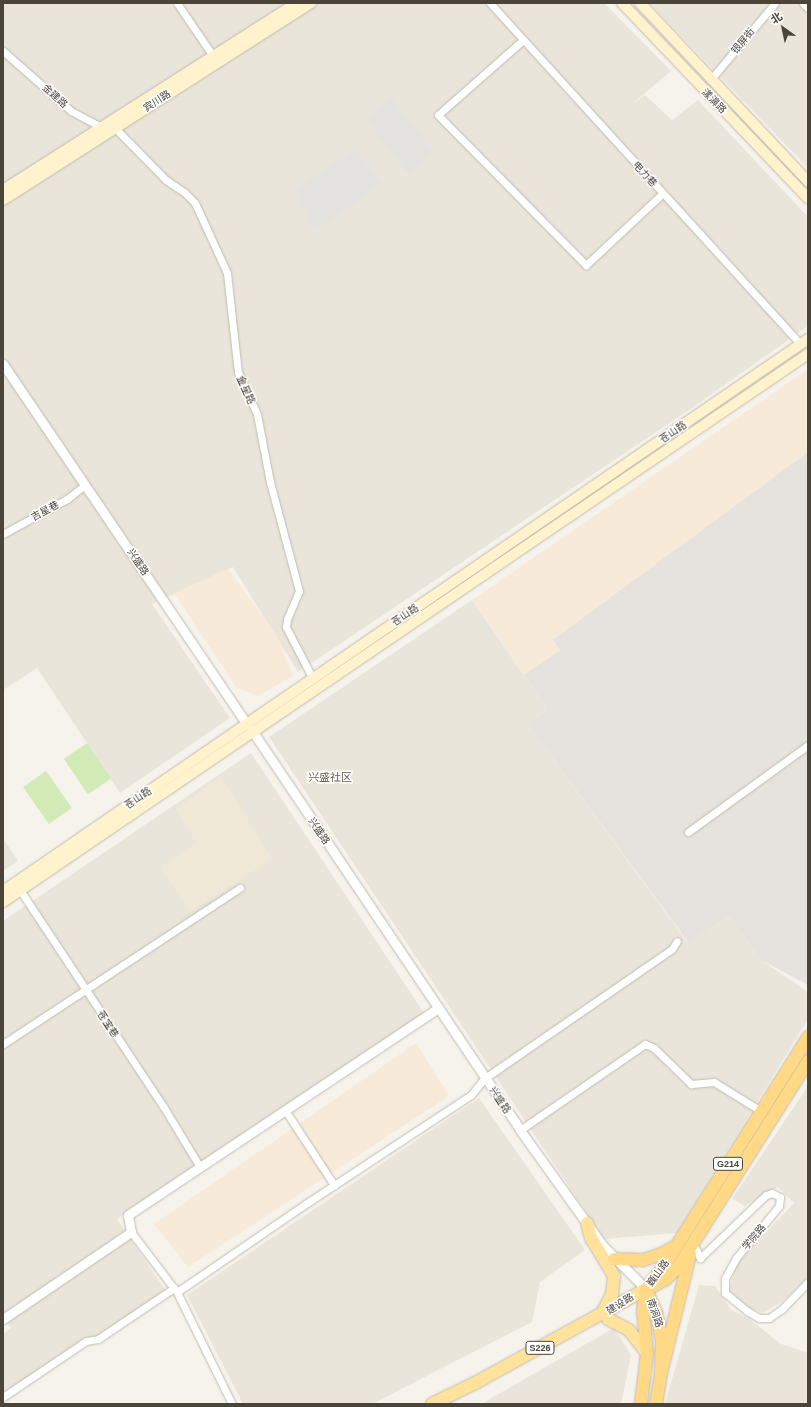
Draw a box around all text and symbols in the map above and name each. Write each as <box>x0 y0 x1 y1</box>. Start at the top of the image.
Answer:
north arrow <box>763 8 803 48</box>
text: 北 <box>769 10 784 26</box>
street label: 银屏街 <box>729 26 757 56</box>
street label: 金建路 <box>40 82 70 110</box>
street label: 漾濞路 <box>699 86 729 116</box>
street label: 宾川路 <box>141 88 173 114</box>
street label: 电力巷 <box>630 159 660 189</box>
street label: 金星路 <box>234 374 258 406</box>
street label: 苍山路 <box>657 419 689 445</box>
street label: 吉星巷 <box>29 498 61 524</box>
street label: 兴盛路 <box>125 546 151 578</box>
street label: 苍山路 <box>389 602 421 628</box>
district label: 兴盛社区 <box>308 770 352 784</box>
street label: 苍山路 <box>122 785 154 811</box>
street label: 兴盛路 <box>306 815 332 847</box>
street label: 苍宝巷 <box>95 1008 121 1040</box>
street label: 兴盛路 <box>487 1084 513 1116</box>
road number: G214 <box>712 1157 744 1171</box>
street label: 学院路 <box>740 1222 768 1252</box>
street label: 巍山路 <box>644 1257 672 1289</box>
street label: 建设路 <box>604 1291 636 1317</box>
street label: 南涧路 <box>644 1297 666 1329</box>
road number: S226 <box>525 1341 555 1355</box>

